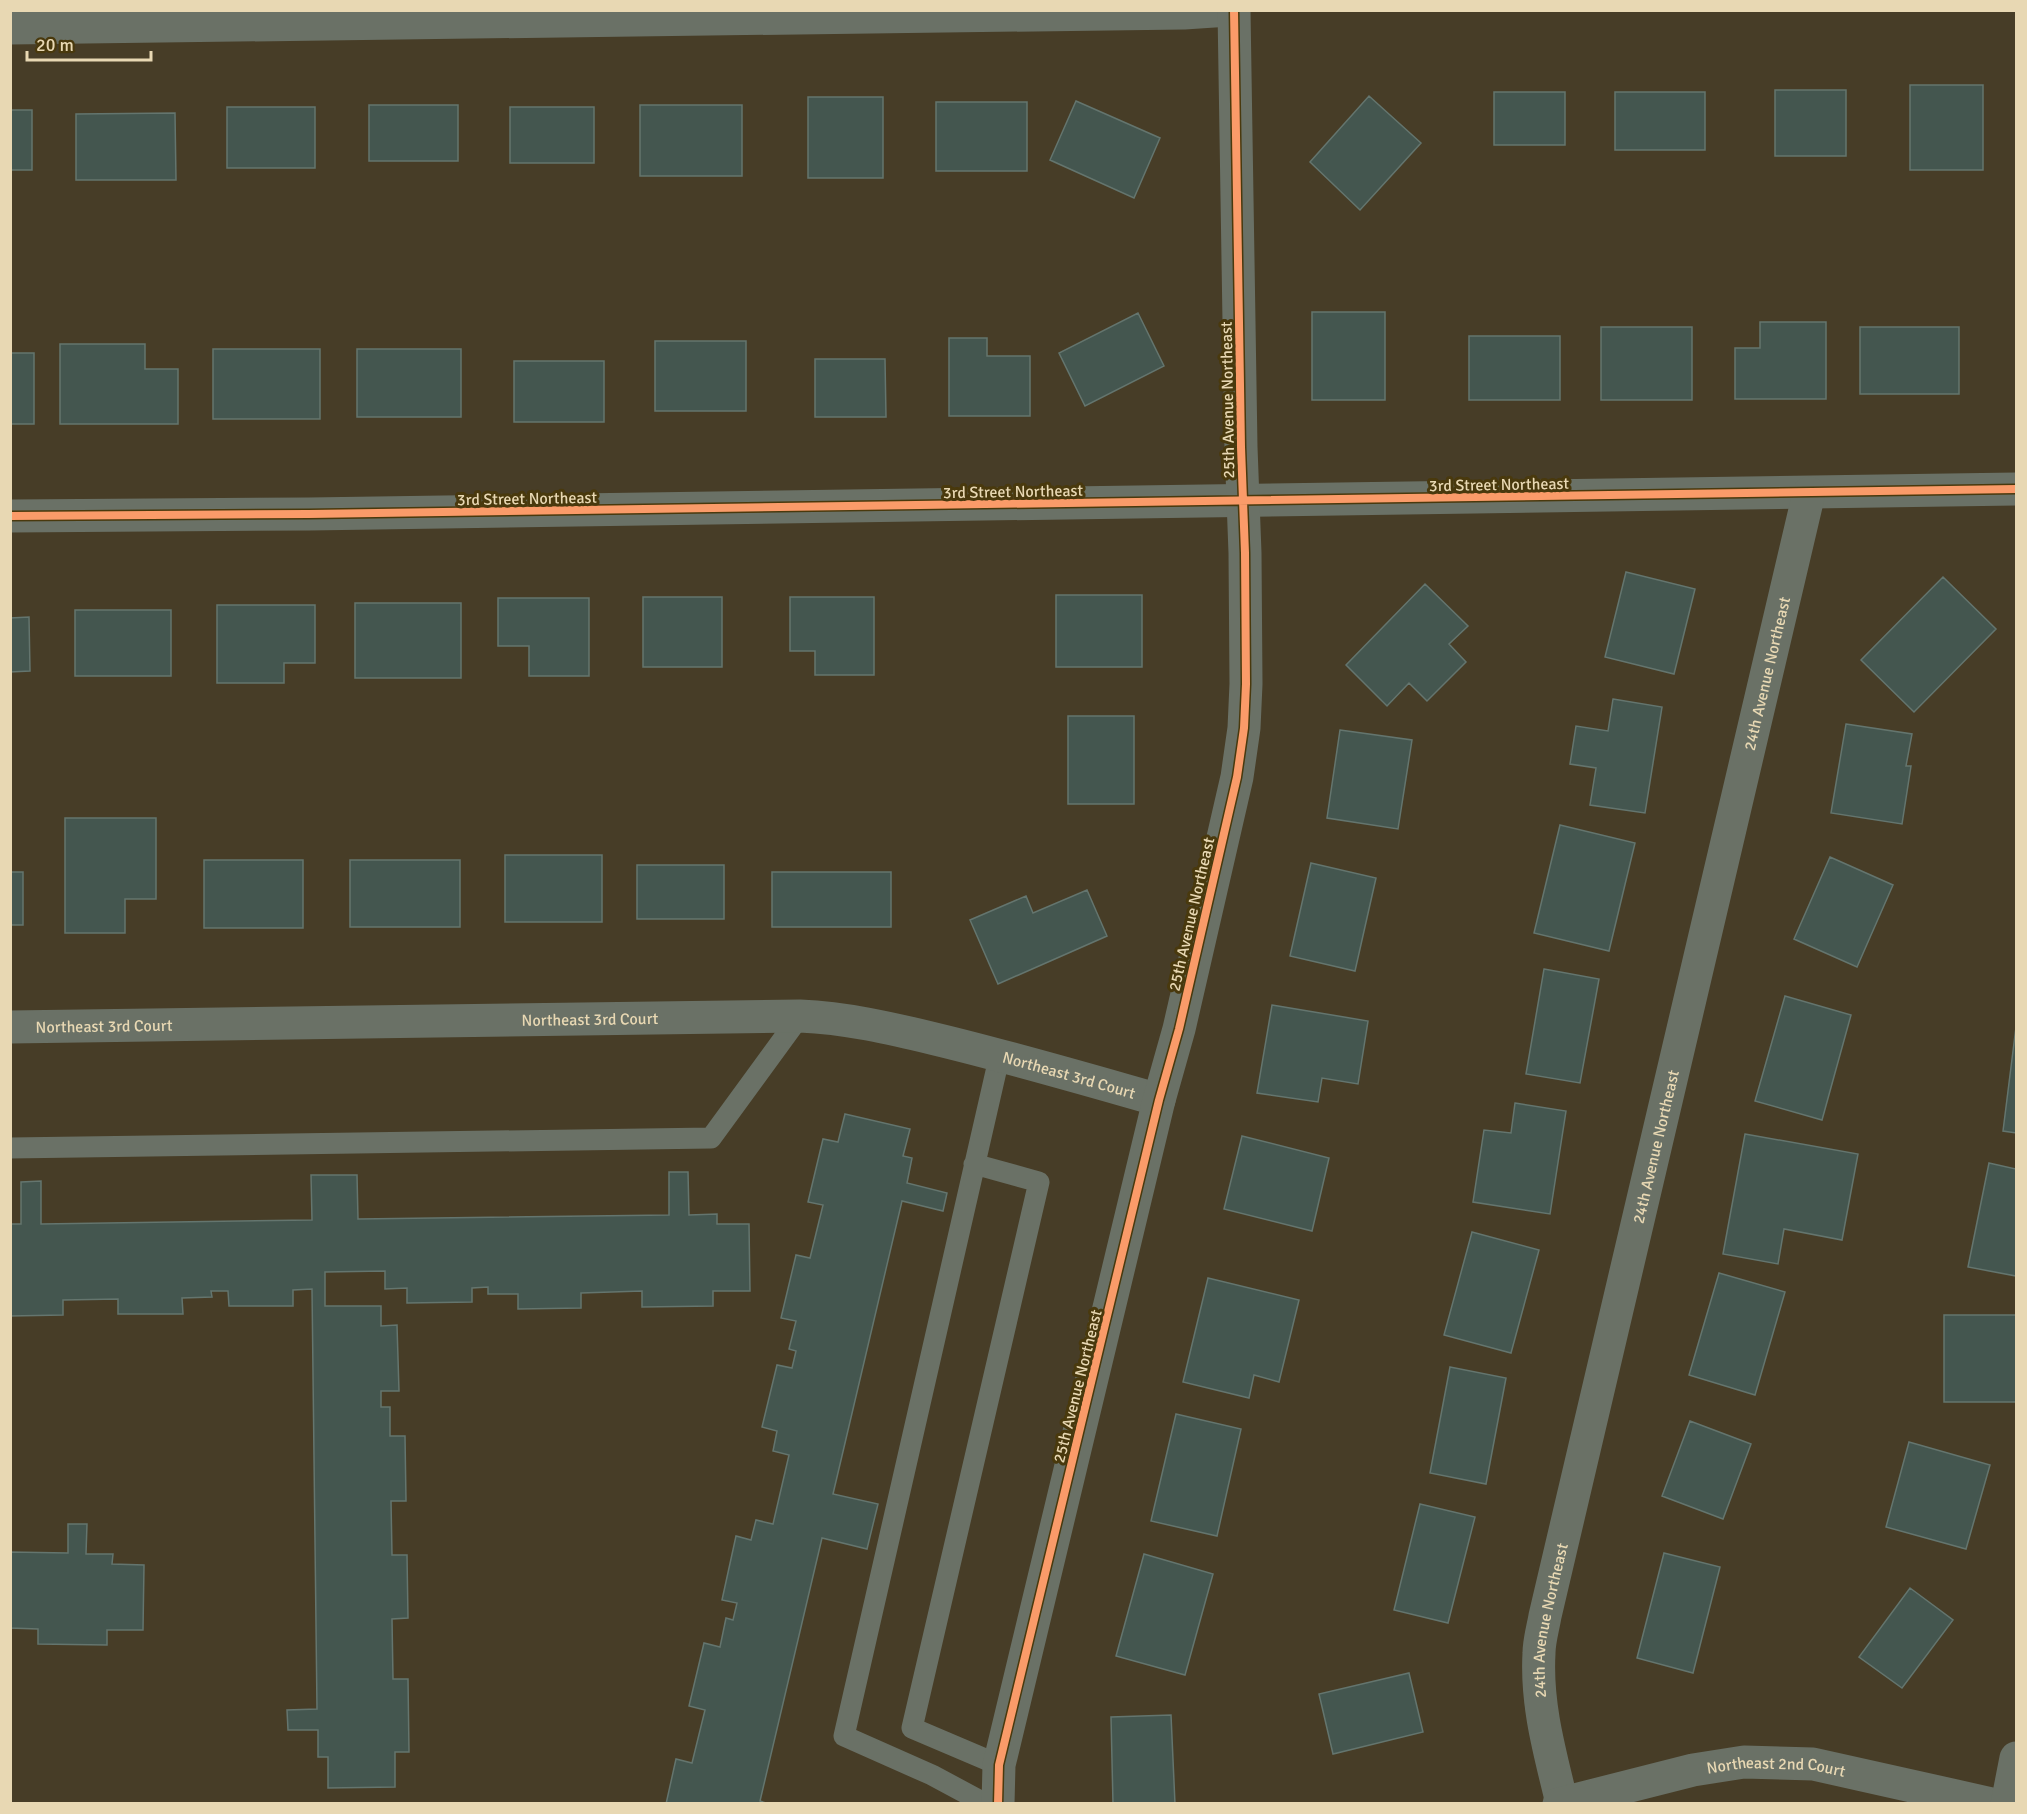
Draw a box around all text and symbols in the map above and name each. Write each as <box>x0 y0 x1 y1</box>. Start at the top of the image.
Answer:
scale bar <box>27 24 152 62</box>
text: 20 m <box>36 34 74 56</box>
street label: 25th Avenue Northeast <box>1217 321 1239 479</box>
street label: 3rd Street Northeast <box>1429 474 1570 496</box>
street label: 3rd Street Northeast <box>943 481 1084 503</box>
street label: 3rd Street Northeast <box>457 488 598 510</box>
street label: 24th Avenue Northeast <box>1740 595 1795 753</box>
street label: 25th Avenue Northeast <box>1165 835 1219 993</box>
street label: Northeast 3rd Court <box>521 1009 659 1031</box>
street label: Northeast 3rd Court <box>35 1016 173 1038</box>
street label: Northeast 3rd Court <box>1000 1048 1138 1104</box>
street label: 24th Avenue Northeast <box>1629 1068 1684 1226</box>
street label: 25th Avenue Northeast <box>1049 1307 1107 1465</box>
street label: 24th Avenue Northeast <box>1530 1541 1573 1699</box>
street label: Northeast 2nd Court <box>1705 1753 1848 1782</box>

